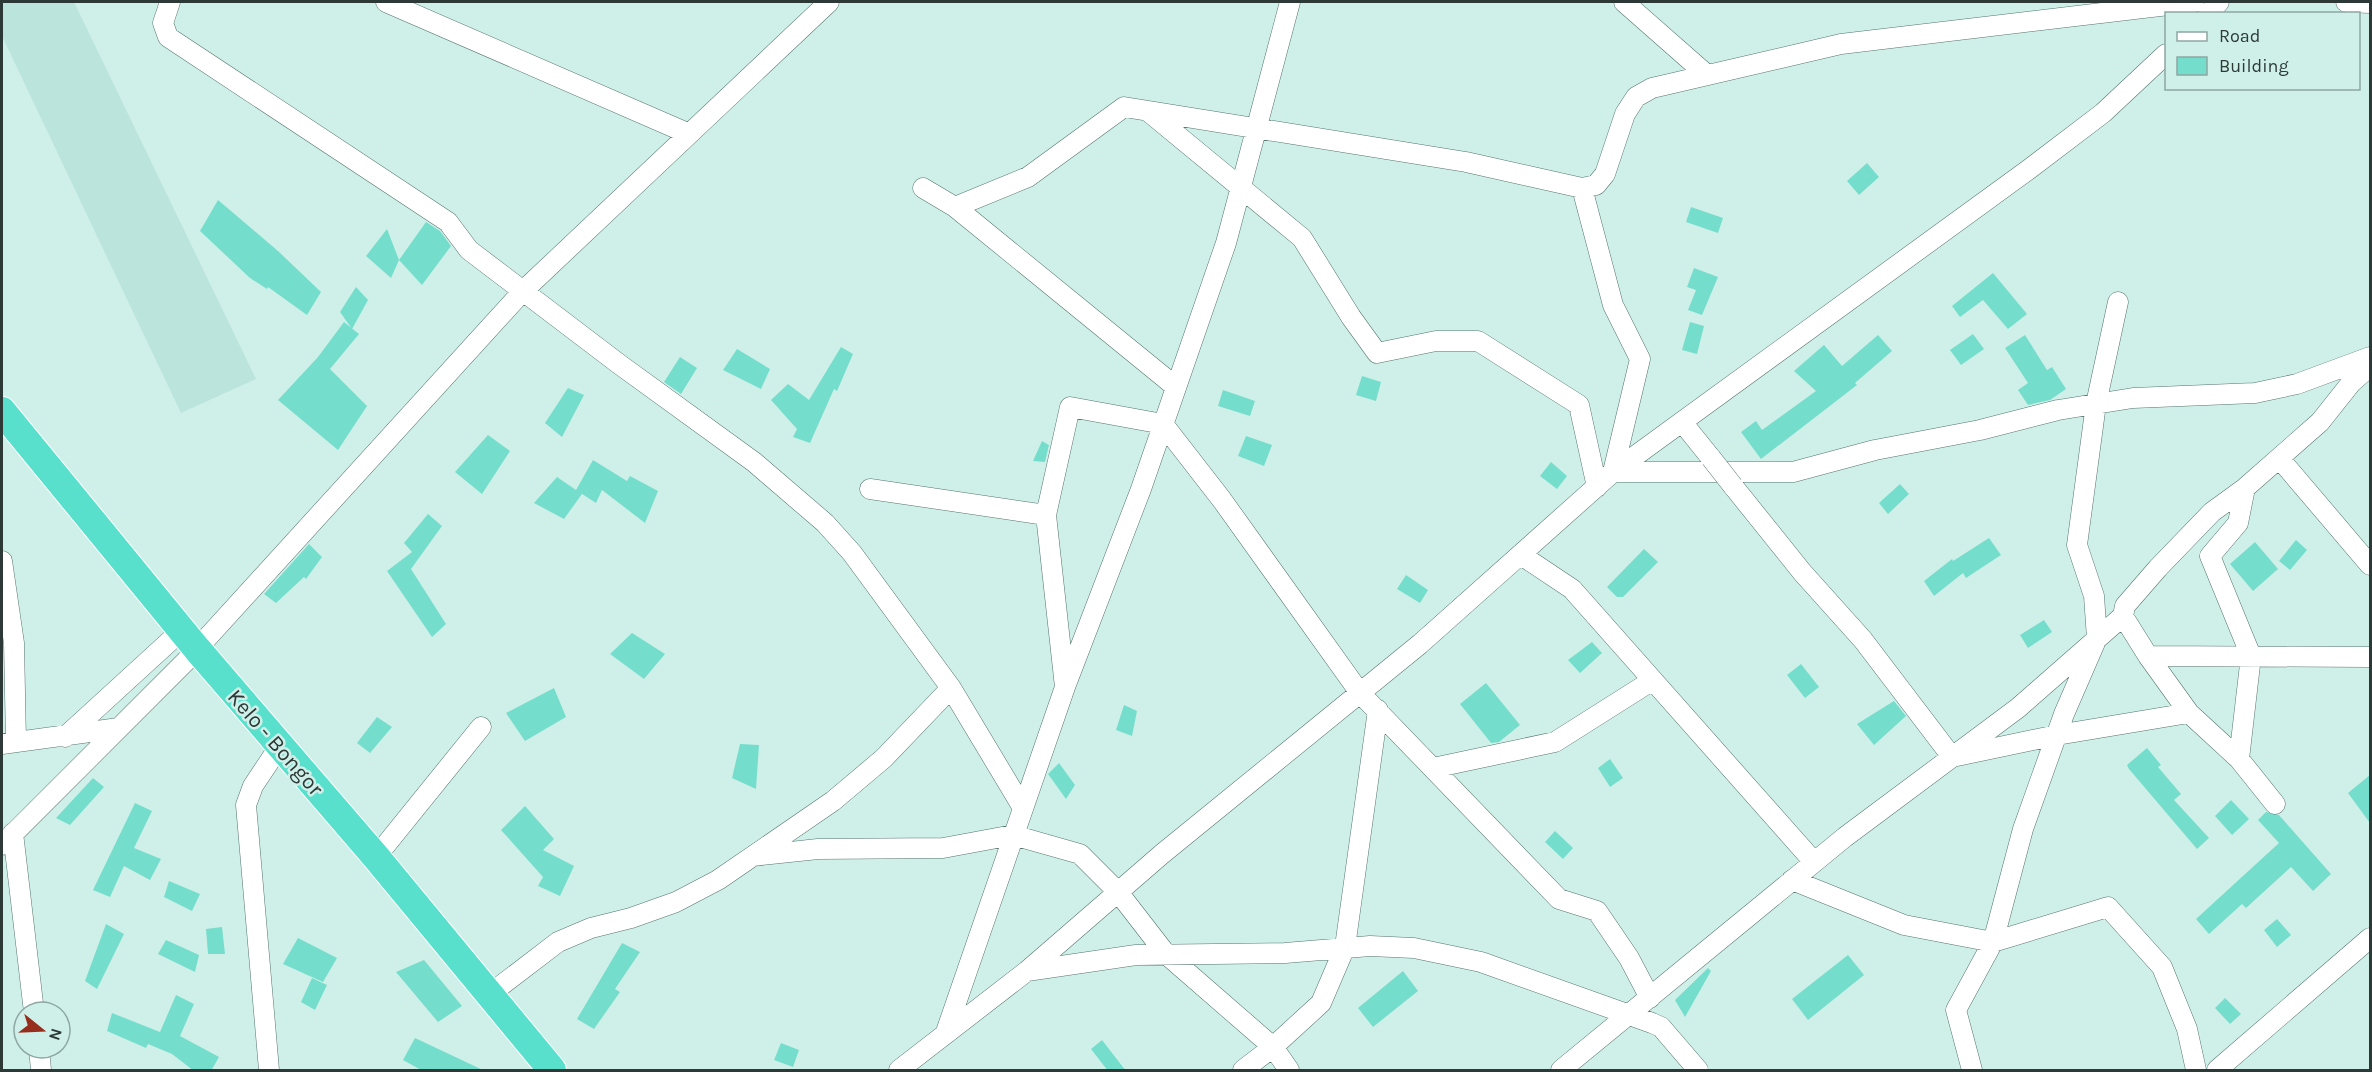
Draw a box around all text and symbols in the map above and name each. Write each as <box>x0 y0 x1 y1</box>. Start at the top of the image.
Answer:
legend <box>2165 12 2360 90</box>
text: Road <box>2219 25 2260 47</box>
text: Building <box>2219 55 2289 77</box>
street label: Kelo - Bongor <box>222 684 328 801</box>
north arrow <box>12 1000 72 1060</box>
text: N <box>45 1026 67 1043</box>

